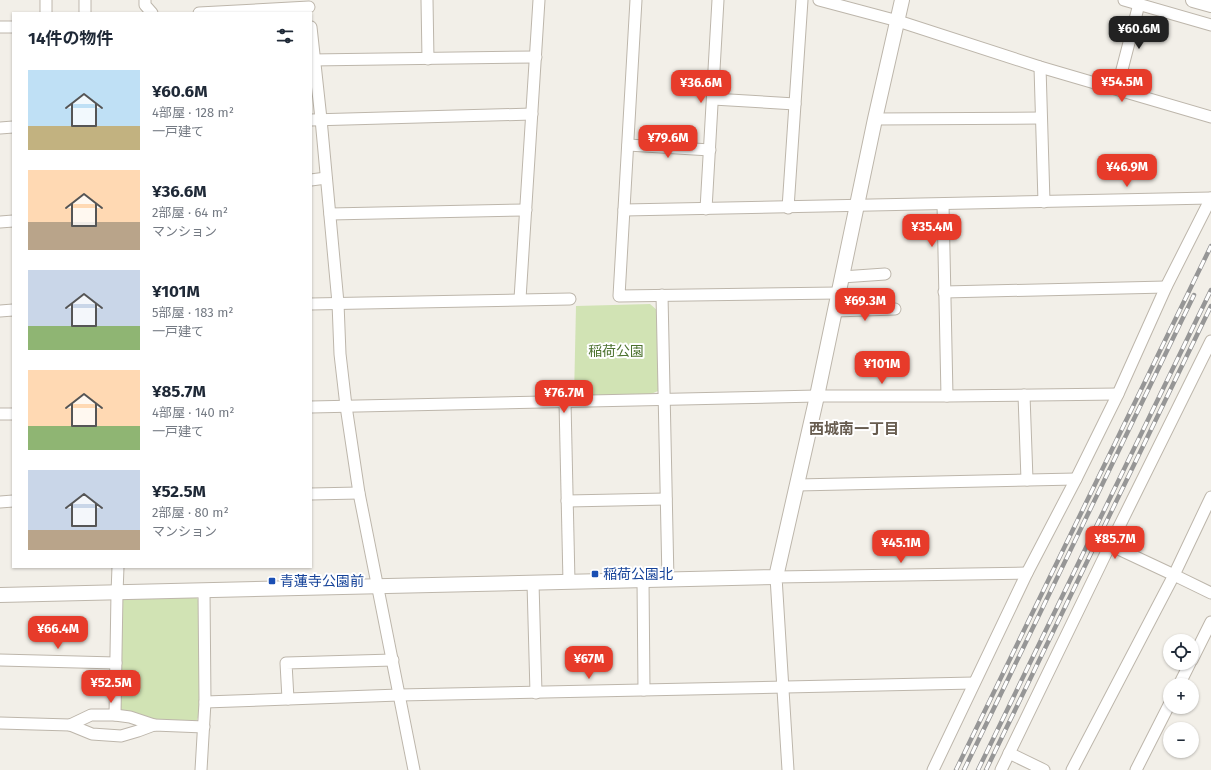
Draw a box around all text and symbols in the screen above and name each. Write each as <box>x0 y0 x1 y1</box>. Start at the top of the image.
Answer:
pin: ¥60.6M <box>1106 16 1172 50</box>
text: ¥60.6M <box>1118 21 1160 36</box>
icon: filters <box>274 25 296 47</box>
text: 14件の物件 <box>28 28 114 49</box>
pin: ¥54.5M <box>1089 69 1155 103</box>
pin: ¥36.6M <box>668 70 734 104</box>
text: ¥54.5M <box>1101 74 1143 89</box>
text: ¥36.6M <box>680 75 722 90</box>
text: ¥60.6M <box>152 81 208 102</box>
icon: home <box>60 86 108 134</box>
text: 4部屋 · 128 m² <box>152 105 234 120</box>
text: 一戸建て <box>152 124 204 139</box>
pin: ¥79.6M <box>635 125 701 159</box>
text: ¥79.6M <box>647 130 689 145</box>
pin: ¥46.9M <box>1094 154 1160 188</box>
text: ¥46.9M <box>1106 159 1148 174</box>
text: ¥36.6M <box>152 181 207 202</box>
icon: home <box>60 186 108 234</box>
text: 2部屋 · 64 m² <box>152 205 228 220</box>
pin: ¥35.4M <box>899 214 965 248</box>
text: ¥35.4M <box>911 219 953 234</box>
text: マンション <box>152 224 217 239</box>
text: ¥101M <box>152 281 200 302</box>
icon: home <box>60 286 108 334</box>
pin: ¥69.3M <box>832 288 898 322</box>
text: ¥69.3M <box>844 293 886 308</box>
text: 5部屋 · 183 m² <box>152 305 234 320</box>
text: 一戸建て <box>152 324 204 339</box>
park label: 稲荷公園 <box>588 343 644 360</box>
pin: ¥101M <box>854 351 910 385</box>
text: ¥101M <box>864 356 900 371</box>
pin: ¥76.7M <box>531 380 597 414</box>
text: ¥85.7M <box>152 381 206 402</box>
text: ¥76.7M <box>544 385 584 400</box>
icon: home <box>60 386 108 434</box>
text: 4部屋 · 140 m² <box>152 405 234 420</box>
district label: 西城南一丁目 <box>809 420 899 438</box>
text: 一戸建て <box>152 424 204 439</box>
text: ¥52.5M <box>152 481 206 502</box>
icon: home <box>60 486 108 534</box>
text: 2部屋 · 80 m² <box>152 505 229 520</box>
text: マンション <box>152 524 217 539</box>
pin: ¥85.7M <box>1082 526 1148 560</box>
pin: ¥45.1M <box>868 530 934 564</box>
text: ¥85.7M <box>1094 531 1136 546</box>
text: ¥45.1M <box>881 535 921 550</box>
place label: 稲荷公園北 <box>603 566 673 583</box>
marker: 稲荷公園北 <box>590 569 600 579</box>
place label: 青蓮寺公園前 <box>280 573 364 590</box>
marker: 青蓮寺公園前 <box>267 576 277 586</box>
pin: ¥66.4M <box>25 616 91 650</box>
text: ¥66.4M <box>37 621 79 636</box>
map controls <box>1163 634 1199 758</box>
button: locate <box>1163 634 1199 670</box>
pin: ¥67M <box>565 646 613 680</box>
text: ¥67M <box>574 651 604 666</box>
pin: ¥52.5M <box>78 670 144 704</box>
text: ¥52.5M <box>90 675 132 690</box>
button: + <box>1163 678 1199 714</box>
button: − <box>1163 722 1199 758</box>

